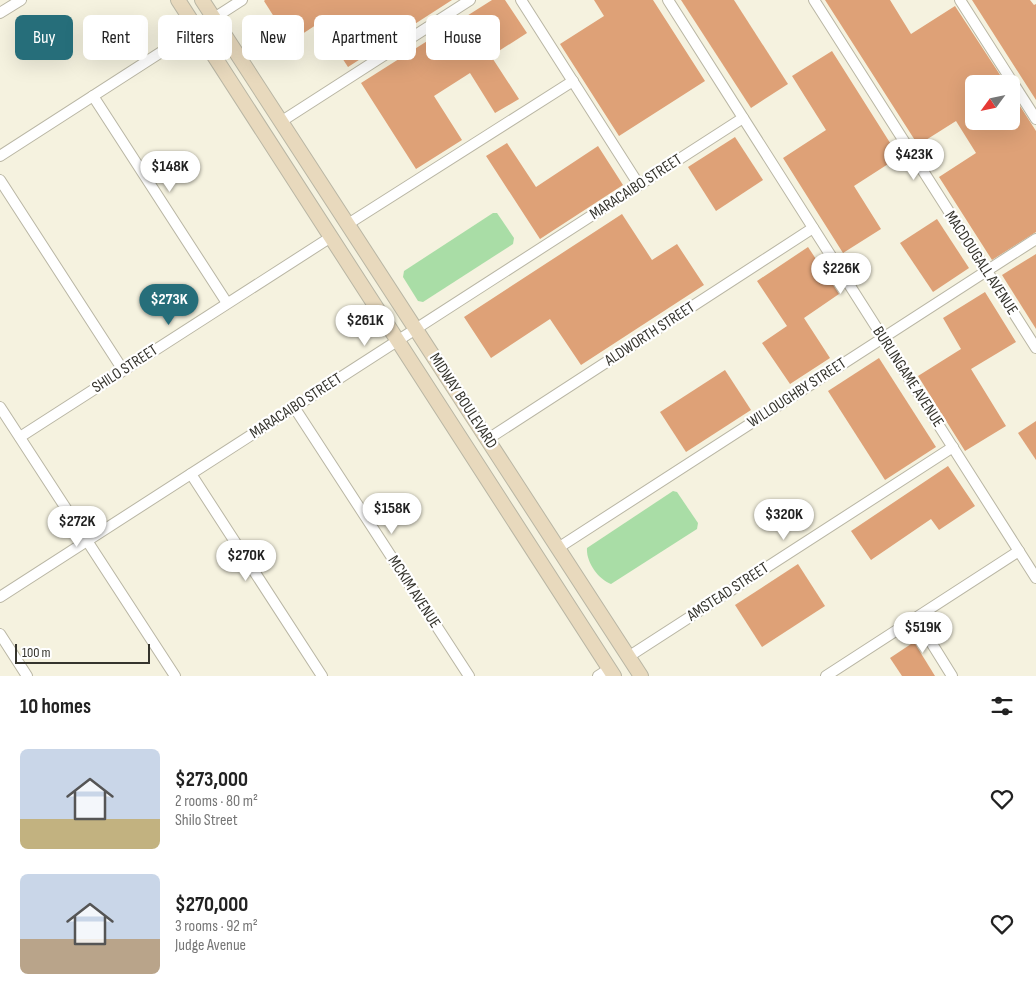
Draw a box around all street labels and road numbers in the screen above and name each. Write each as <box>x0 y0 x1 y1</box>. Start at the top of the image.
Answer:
street label: MARACAIBO STREET <box>586 150 686 224</box>
street label: MACDOUGALL AVENUE <box>940 208 1022 318</box>
street label: ALDWORTH STREET <box>601 298 699 371</box>
street label: BURLINGAME AVENUE <box>868 323 948 431</box>
street label: SHILO STREET <box>89 340 162 397</box>
street label: MIDWAY BOULEVARD <box>425 350 501 452</box>
street label: WILLOUGHBY STREET <box>744 354 850 432</box>
street label: MARACAIBO STREET <box>246 369 346 443</box>
street label: MCKIM AVENUE <box>384 552 444 632</box>
street label: AMSTEAD STREET <box>683 558 773 626</box>

